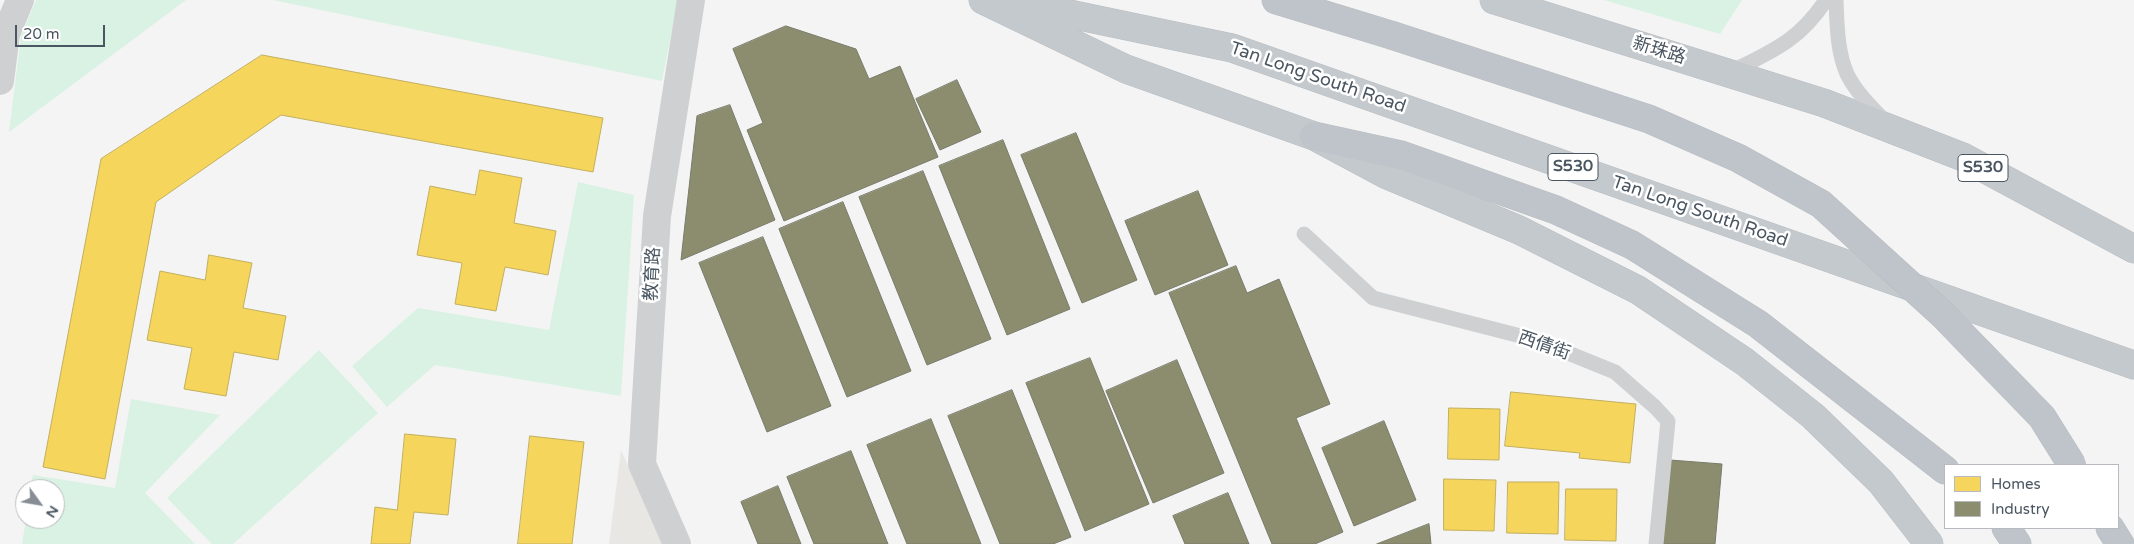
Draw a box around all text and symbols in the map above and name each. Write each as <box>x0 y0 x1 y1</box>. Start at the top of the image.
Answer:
scale bar <box>18 15 108 47</box>
text: 20 m <box>23 25 60 43</box>
street label: 新珠路 <box>1630 33 1688 69</box>
street label: Tan Long South Road <box>1227 38 1409 118</box>
road number: S530 <box>1548 154 1598 180</box>
road number: S530 <box>1958 154 2008 182</box>
street label: Tan Long South Road <box>1609 172 1791 252</box>
street label: 教育路 <box>641 246 665 302</box>
street label: 西倩街 <box>1515 327 1573 365</box>
legend <box>1944 464 2119 529</box>
text: Homes <box>1991 475 2041 493</box>
north arrow <box>15 479 65 529</box>
text: Industry <box>1991 500 2050 518</box>
text: N <box>42 502 62 521</box>

